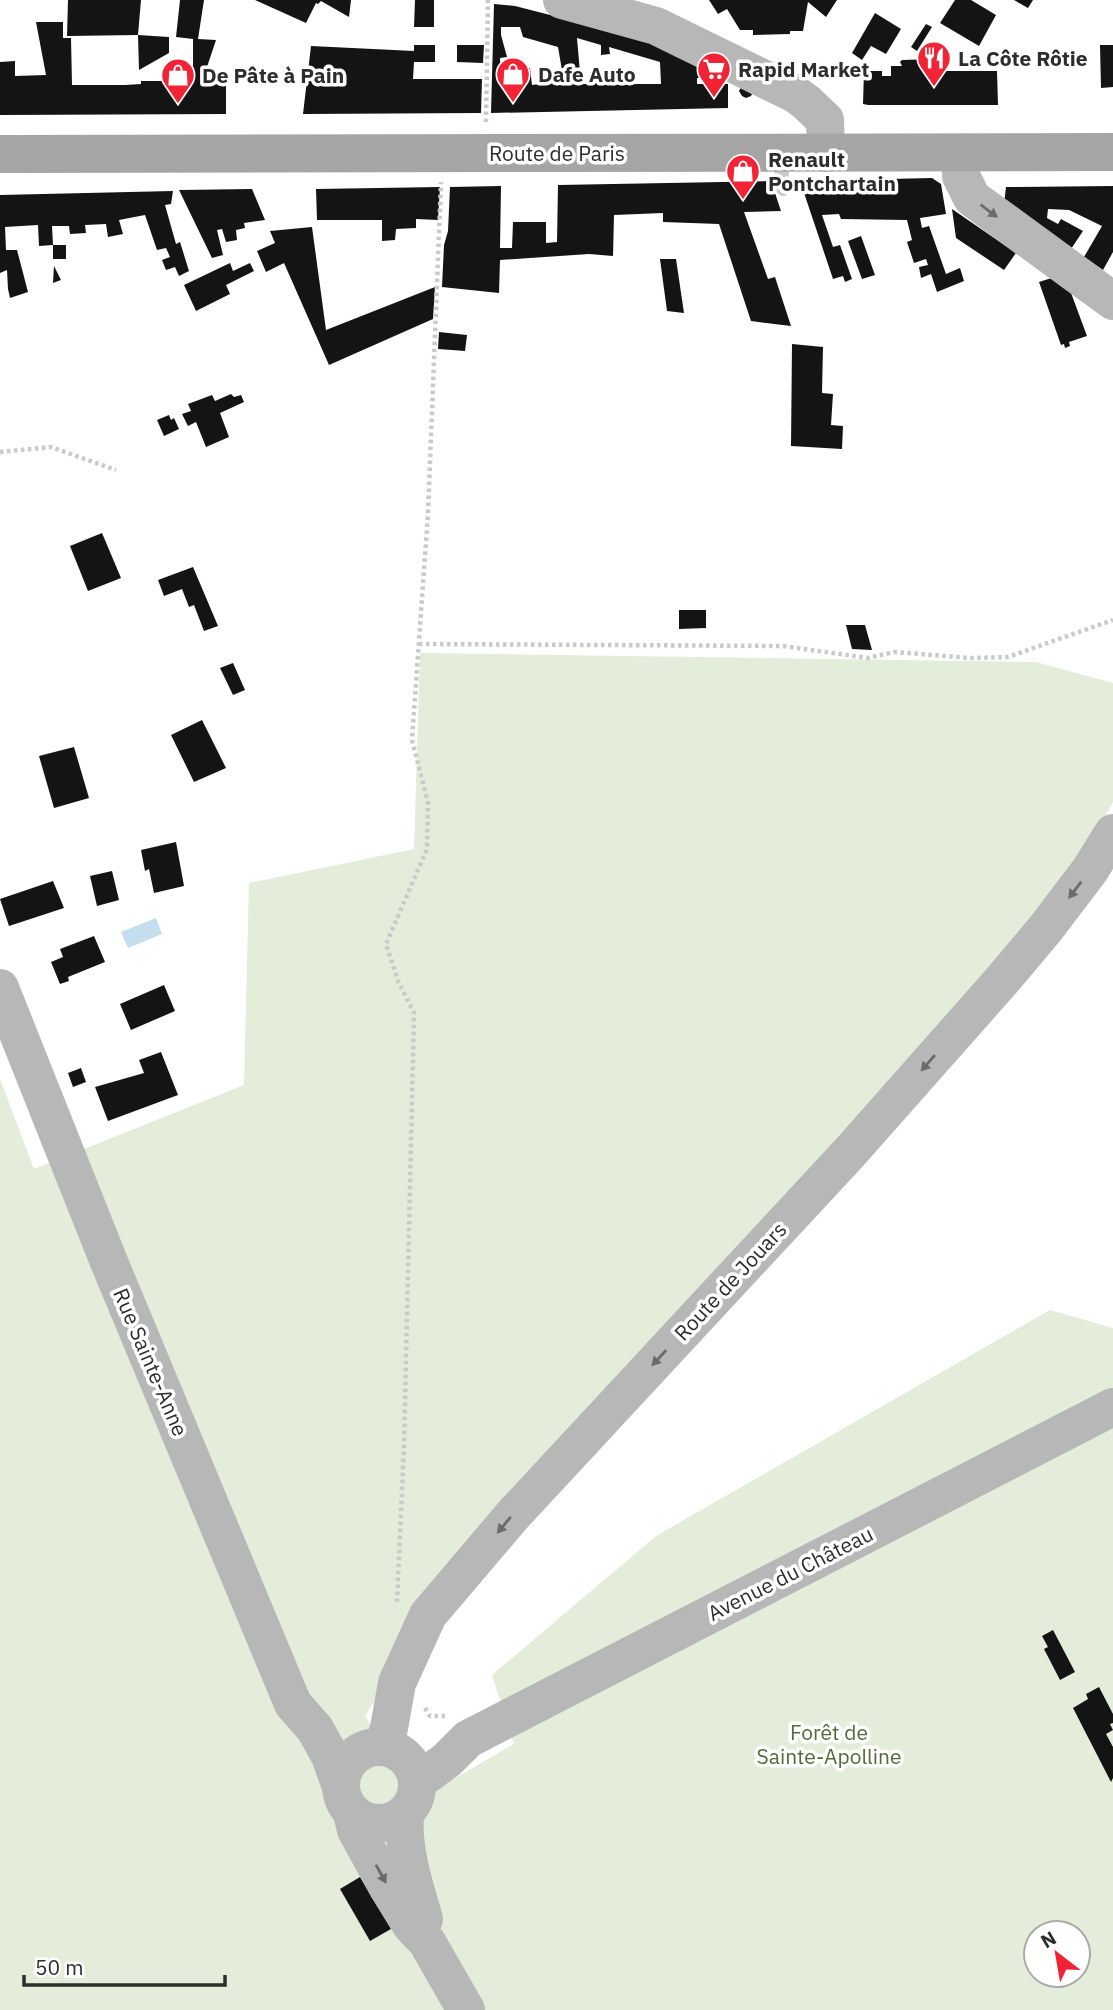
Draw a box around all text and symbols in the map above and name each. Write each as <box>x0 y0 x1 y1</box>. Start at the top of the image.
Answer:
restaurant icon: La Côte Rôtie <box>915 39 953 88</box>
place label: La Côte Rôtie <box>958 44 1088 72</box>
supermarket icon: Rapid Market <box>695 50 733 99</box>
shop icon: Dafe Auto <box>494 55 532 104</box>
place label: Rapid Market <box>738 55 869 83</box>
shop icon: De Pâte à Pain <box>159 56 197 105</box>
place label: Dafe Auto <box>538 60 636 88</box>
place label: De Pâte à Pain <box>202 61 344 89</box>
street label: Route de Paris <box>489 139 625 167</box>
place label: Renault Pontchartain <box>768 145 896 197</box>
shop icon: Renault Pontchartain <box>724 152 762 201</box>
one-way arrow <box>980 203 998 218</box>
one-way arrow <box>1067 880 1082 898</box>
one-way arrow <box>921 1055 936 1072</box>
street label: Route de Jouars <box>668 1216 792 1346</box>
street label: Rue Sainte-Anne <box>107 1284 195 1440</box>
one-way arrow <box>651 1349 667 1366</box>
one-way arrow <box>497 1516 512 1533</box>
street label: Avenue du Château <box>702 1519 878 1627</box>
park label: Forêt de Sainte-Apolline <box>756 1718 902 1770</box>
one-way arrow <box>375 1865 387 1884</box>
north arrow <box>1022 1919 1092 1989</box>
text: N <box>1036 1926 1060 1953</box>
scale bar <box>24 1944 226 1988</box>
text: 50 m <box>35 1953 84 1981</box>

